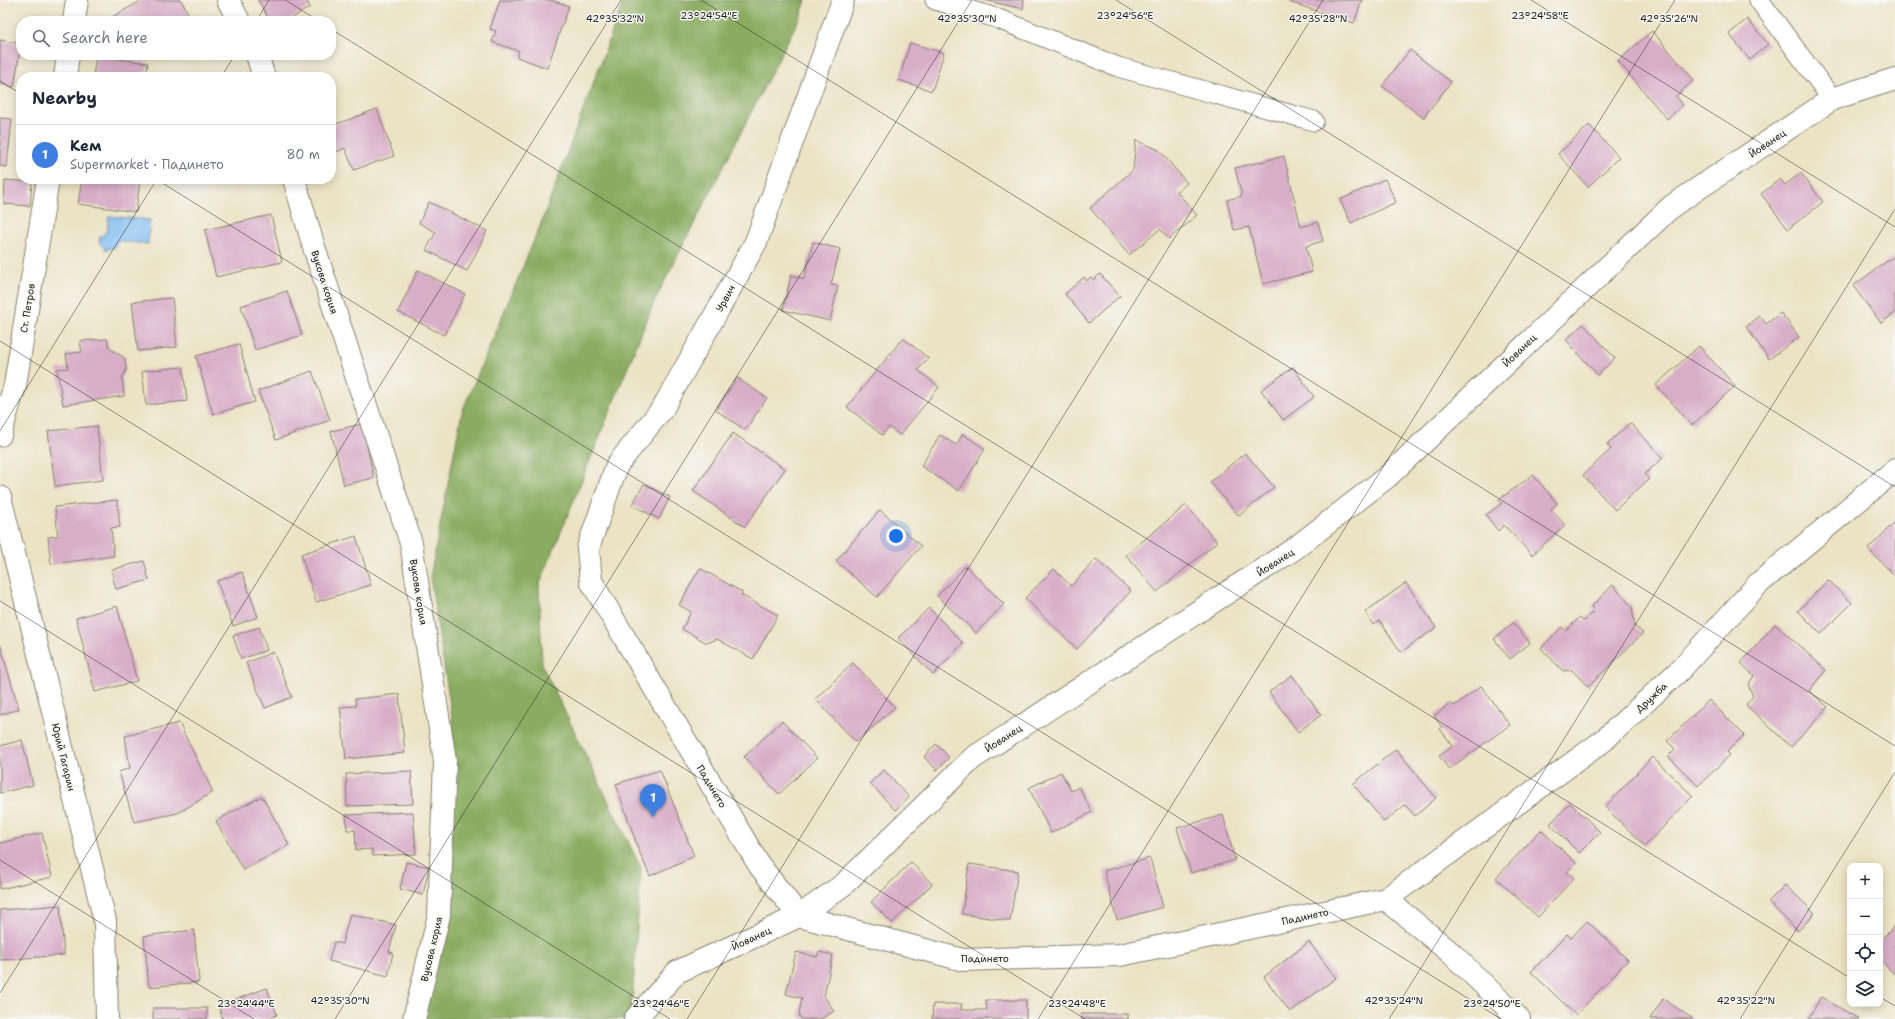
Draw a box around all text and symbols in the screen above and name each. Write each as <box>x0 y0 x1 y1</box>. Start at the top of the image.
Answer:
text: 23°24'54"E <box>680 9 738 22</box>
text: 23°24'56"E <box>1096 9 1154 22</box>
text: 23°24'58"E <box>1511 9 1569 22</box>
text: 42°35'32"N <box>586 12 644 25</box>
text: 42°35'30"N <box>937 12 997 25</box>
text: 42°35'28"N <box>1289 12 1347 25</box>
text: 42°35'26"N <box>1640 12 1698 25</box>
search box <box>16 16 336 60</box>
icon: search <box>30 27 52 49</box>
text: Search here <box>62 28 148 48</box>
text: Nearby <box>32 87 97 109</box>
street label: Йованец <box>1746 126 1788 161</box>
text: Кем <box>70 136 102 156</box>
text: 1 <box>42 146 48 163</box>
text: 80 m <box>286 146 320 163</box>
text: Supermarket · Падинето <box>70 156 224 173</box>
street label: Вукова кория <box>308 249 341 316</box>
street label: Ст. Петров <box>17 282 38 334</box>
street label: Урвич <box>713 283 738 314</box>
street label: Йованец <box>1500 331 1539 370</box>
your location <box>886 526 906 546</box>
street label: Йованец <box>1254 545 1297 579</box>
street label: Вукова кория <box>407 558 430 626</box>
street label: Дружба <box>1633 679 1670 715</box>
street label: Йованец <box>982 721 1025 755</box>
street label: Юрий Гагарин <box>49 722 78 793</box>
street label: Падинето <box>694 762 729 810</box>
pin: 1 <box>640 784 666 817</box>
map controls <box>1847 863 1883 1007</box>
button: + <box>1847 863 1883 899</box>
button: − <box>1847 899 1883 935</box>
street label: Падинето <box>1280 905 1330 928</box>
street label: Вукова кория <box>418 915 445 983</box>
street label: Йованец <box>729 924 773 953</box>
button: locate <box>1847 935 1883 971</box>
street label: Падинето <box>961 952 1009 965</box>
button: layers <box>1847 971 1883 1007</box>
text: 42°35'30"N <box>310 994 370 1007</box>
text: 42°35'24"N <box>1365 994 1423 1007</box>
text: 42°35'22"N <box>1717 994 1775 1007</box>
text: 23°24'44"E <box>217 997 275 1010</box>
text: 23°24'46"E <box>632 997 690 1010</box>
text: 23°24'48"E <box>1048 997 1106 1010</box>
text: 23°24'50"E <box>1463 997 1521 1010</box>

